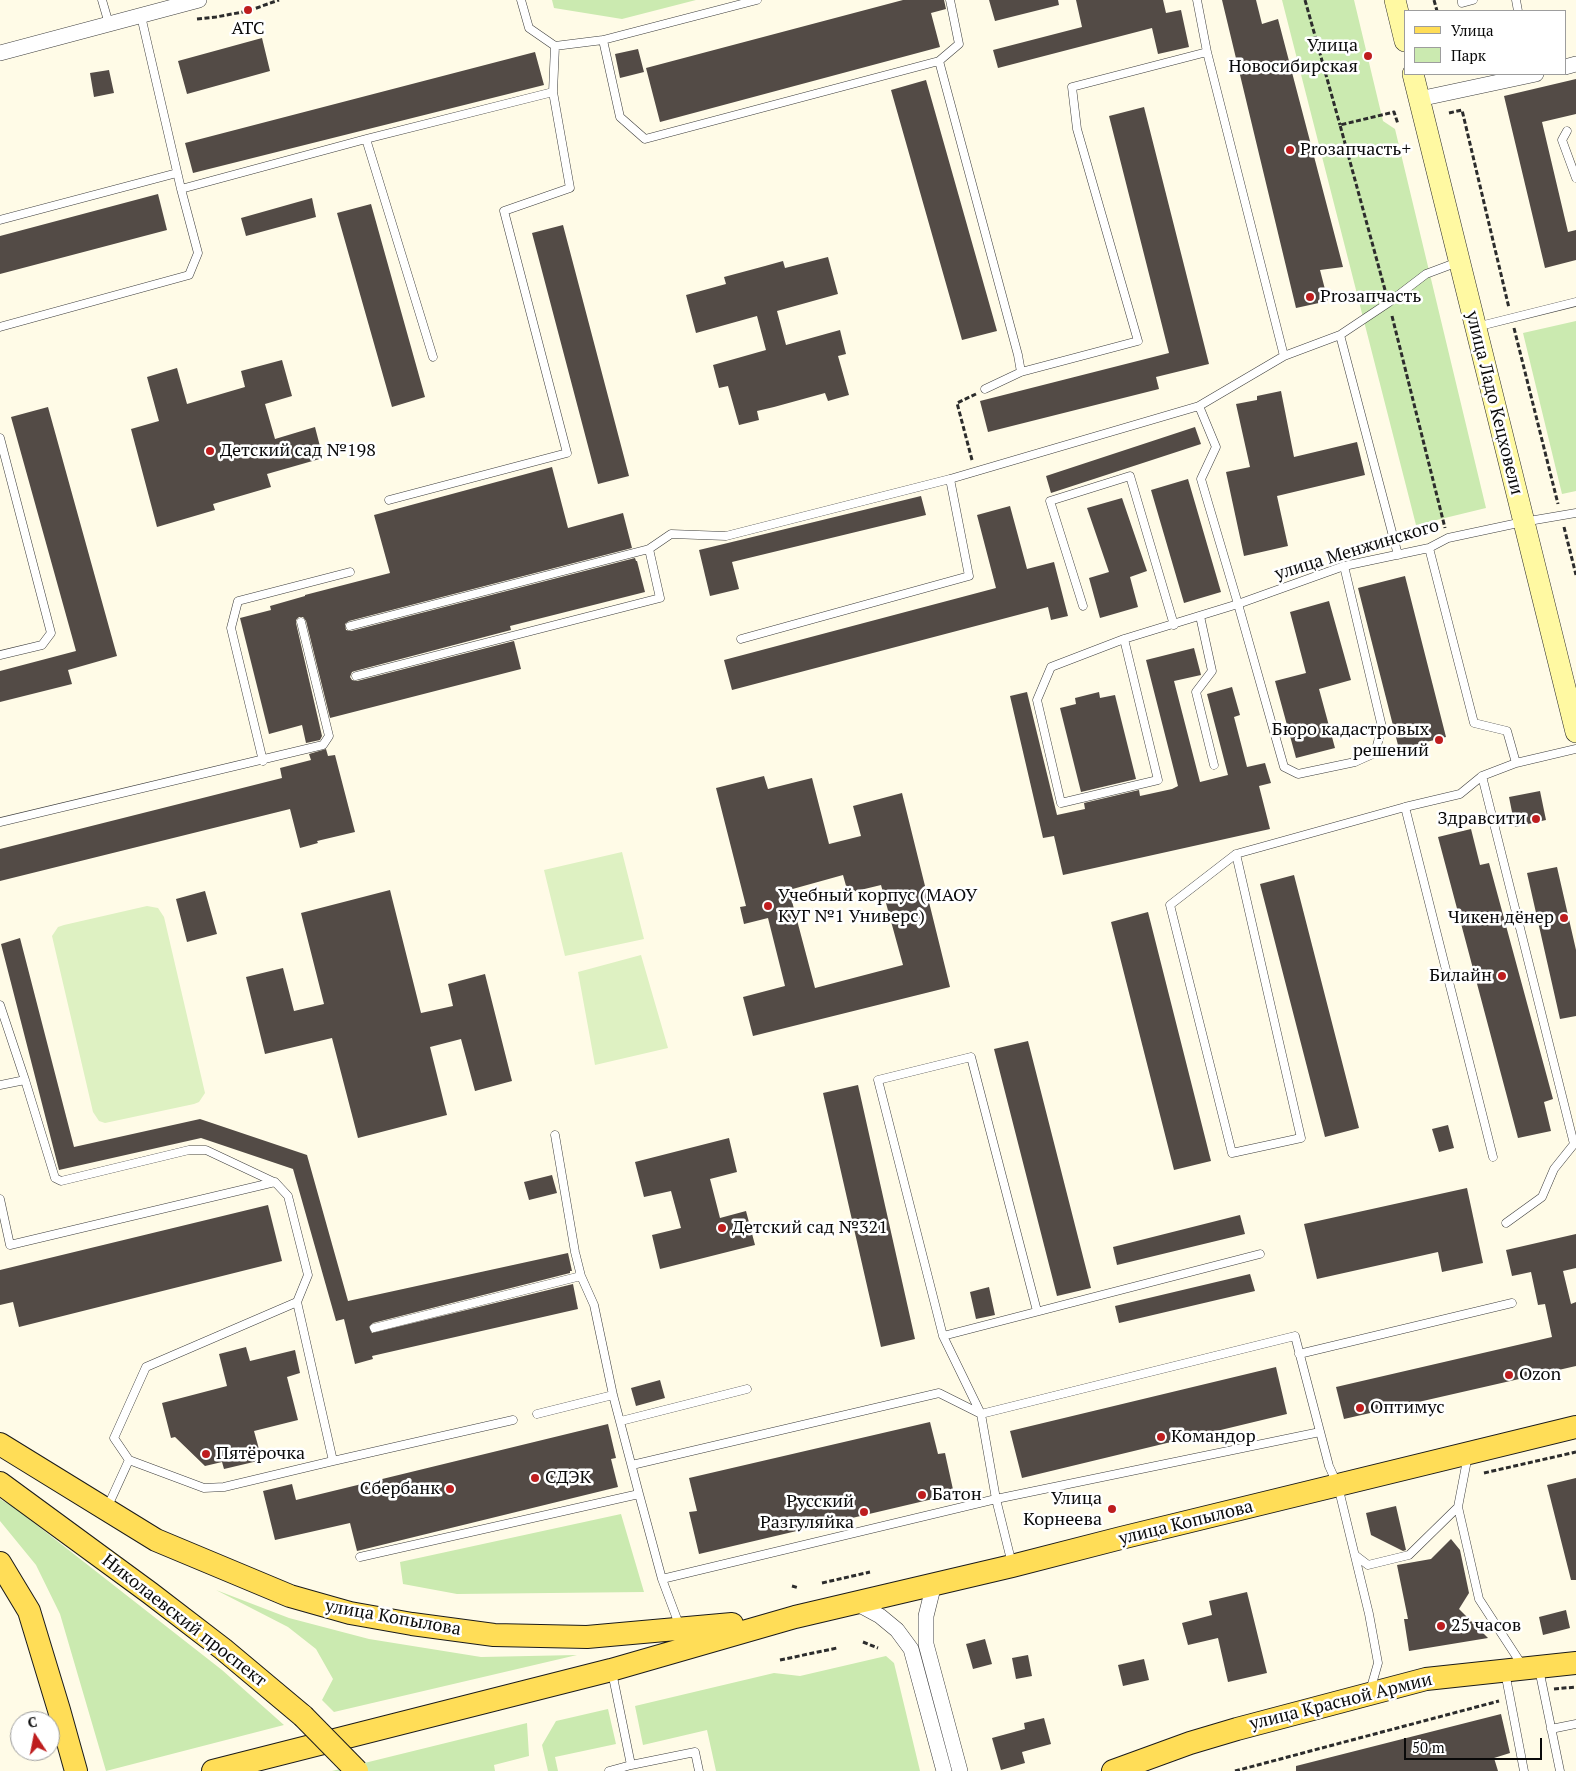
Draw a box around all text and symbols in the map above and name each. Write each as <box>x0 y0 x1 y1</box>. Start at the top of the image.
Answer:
marker: АТС <box>242 4 254 16</box>
legend <box>1404 10 1566 75</box>
place label: АТС <box>231 18 265 40</box>
text: Улица <box>1451 20 1494 40</box>
place label: Улица Новосибирская <box>1228 35 1358 78</box>
text: Парк <box>1451 45 1486 65</box>
marker: Улица Новосибирская <box>1362 50 1374 62</box>
place label: Proзапчасть+ <box>1300 139 1411 161</box>
marker: Proзапчасть+ <box>1284 144 1296 156</box>
place label: Proзапчасть <box>1320 286 1422 308</box>
marker: Proзапчасть <box>1304 291 1316 303</box>
street label: улица Ладо Кецховели <box>1461 309 1527 497</box>
place label: Детский сад №198 <box>220 440 376 462</box>
marker: Детский сад №198 <box>204 445 216 457</box>
street label: улица Менжинского <box>1272 515 1442 585</box>
place label: Бюро кадастровых решений <box>1272 719 1429 762</box>
marker: Бюро кадастровых решений <box>1433 734 1445 746</box>
place label: Здравсити <box>1438 808 1526 830</box>
marker: Здравсити <box>1530 813 1542 825</box>
place label: Учебный корпус (МАОУ КУГ №1 Универс) <box>778 885 977 928</box>
marker: Учебный корпус (МАОУ КУГ №1 Универс) <box>762 900 774 912</box>
place label: Чикен дёнер <box>1448 907 1554 929</box>
marker: Чикен дёнер <box>1558 912 1570 924</box>
place label: Билайн <box>1429 965 1492 987</box>
marker: Билайн <box>1496 970 1508 982</box>
place label: Детский сад №321 <box>732 1217 888 1239</box>
marker: Детский сад №321 <box>716 1222 728 1234</box>
place label: Ozon <box>1519 1364 1561 1386</box>
marker: Ozon <box>1503 1369 1515 1381</box>
place label: Оптимус <box>1370 1397 1445 1419</box>
marker: Оптимус <box>1354 1402 1366 1414</box>
place label: Командор <box>1171 1426 1256 1448</box>
marker: Командор <box>1155 1431 1167 1443</box>
place label: Пятёрочка <box>216 1443 305 1465</box>
marker: Пятёрочка <box>200 1448 212 1460</box>
place label: СДЭК <box>545 1467 591 1489</box>
marker: СДЭК <box>529 1472 541 1484</box>
place label: Сбербанк <box>360 1478 440 1500</box>
marker: Сбербанк <box>444 1483 456 1495</box>
place label: Батон <box>932 1484 982 1506</box>
place label: Улица Корнеева <box>1023 1488 1102 1530</box>
marker: Батон <box>916 1489 928 1501</box>
place label: Русский Разгуляйка <box>760 1491 854 1534</box>
street label: улица Копылова <box>1117 1496 1255 1550</box>
marker: Улица Корнеева <box>1106 1503 1118 1515</box>
marker: Русский Разгуляйка <box>858 1506 870 1518</box>
street label: Николаевский проспект <box>97 1550 271 1692</box>
street label: улица Копылова <box>323 1595 463 1641</box>
place label: 25 часов <box>1451 1615 1521 1637</box>
marker: 25 часов <box>1435 1620 1447 1632</box>
street label: улица Красной Армии <box>1247 1669 1435 1735</box>
north arrow <box>10 1711 60 1761</box>
text: С <box>26 1712 39 1732</box>
scale bar <box>1406 1728 1544 1760</box>
text: 50 m <box>1412 1737 1445 1757</box>

